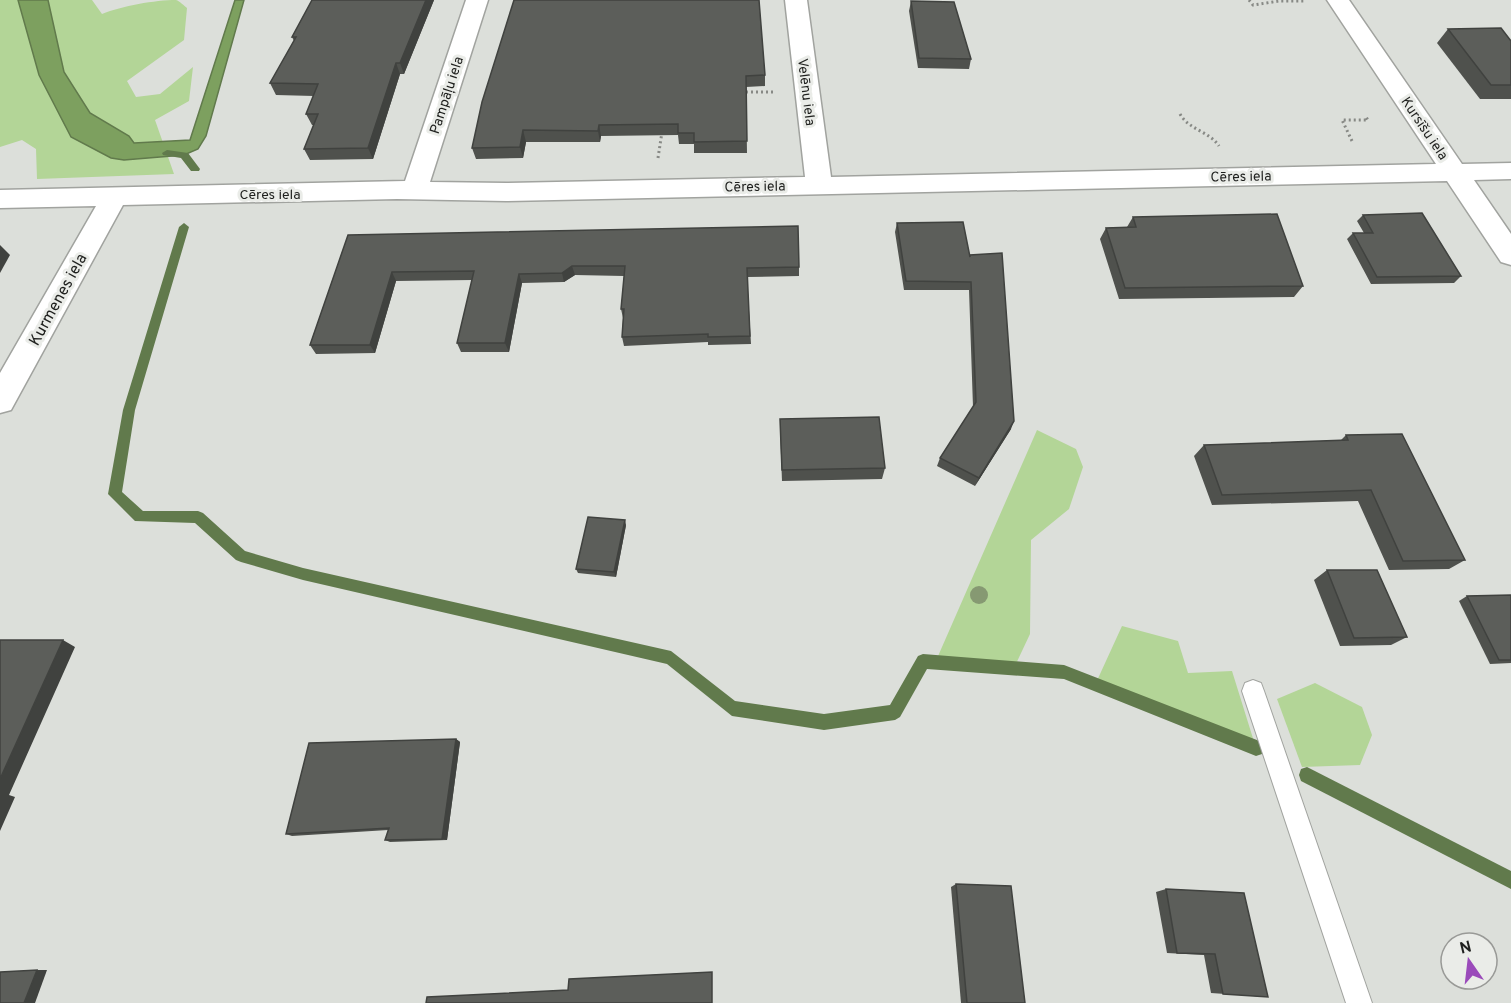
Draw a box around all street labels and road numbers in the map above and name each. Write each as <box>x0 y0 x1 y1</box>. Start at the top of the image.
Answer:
street label: Pampāļu iela <box>427 55 468 136</box>
street label: Velēnu iela <box>793 57 818 127</box>
street label: Kursīšu iela <box>1396 94 1451 164</box>
street label: Cēres iela <box>1210 168 1272 187</box>
street label: Cēres iela <box>724 178 786 197</box>
street label: Cēres iela <box>239 187 301 204</box>
street label: Kurmenes iela <box>25 250 92 350</box>

